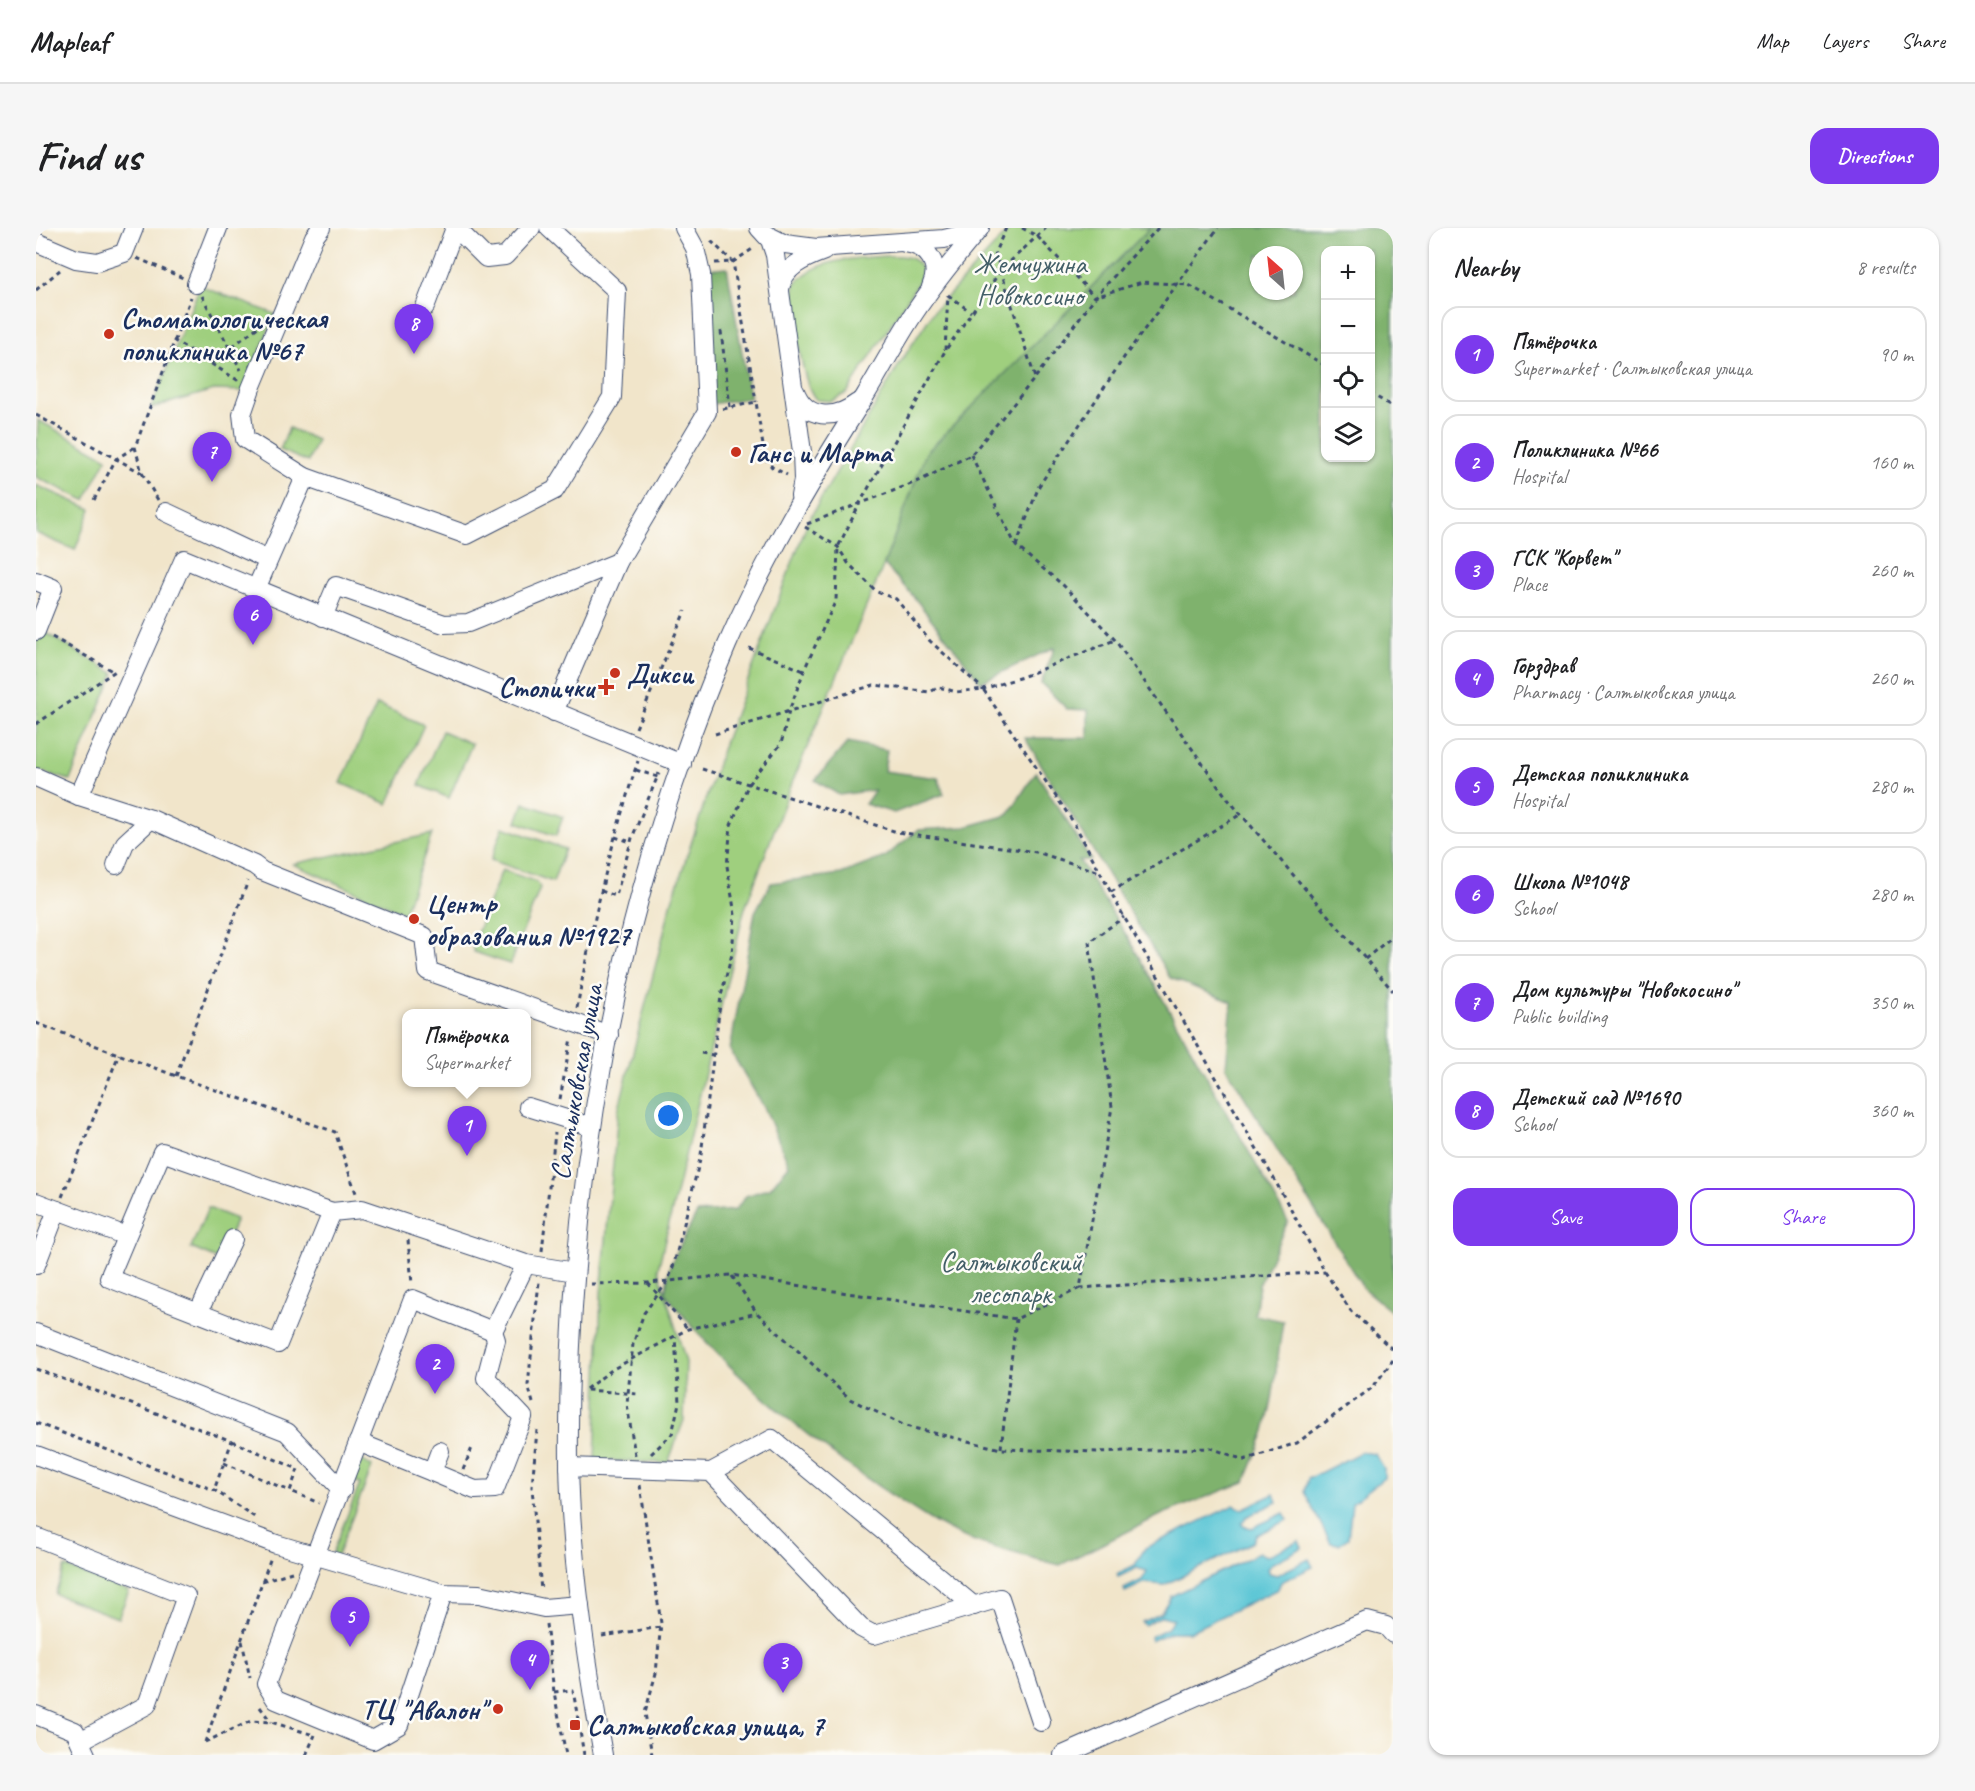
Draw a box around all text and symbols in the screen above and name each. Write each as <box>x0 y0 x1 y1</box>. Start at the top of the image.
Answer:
text: Mapleaf <box>30 24 108 59</box>
text: Map <box>1756 28 1789 54</box>
text: Layers <box>1822 28 1868 54</box>
text: Share <box>1901 28 1945 54</box>
button: Directions <box>1810 128 1939 184</box>
text: Find us <box>36 130 141 183</box>
park label: Жемчужина Новокосино <box>974 246 1088 313</box>
north arrow <box>1249 246 1303 300</box>
map controls <box>1321 246 1375 462</box>
button: + <box>1321 246 1375 300</box>
text: Nearby <box>1453 251 1518 284</box>
text: 8 results <box>1856 255 1915 280</box>
button: − <box>1321 300 1375 354</box>
place label: Стоматологическая поликлиника №67 <box>121 301 329 368</box>
pin: 8 <box>394 304 434 354</box>
marker: Стоматологическая поликлиника №67 <box>102 327 116 341</box>
text: Пятёрочка <box>1512 328 1596 356</box>
text: 1 <box>1470 342 1479 367</box>
text: 90 m <box>1879 342 1913 367</box>
button: locate <box>1321 354 1375 408</box>
text: Supermarket · Салтыковская улица <box>1512 356 1752 381</box>
button: layers <box>1321 408 1375 462</box>
pin: 7 <box>192 432 231 482</box>
place label: Ганс и Марта <box>748 435 894 470</box>
text: Поликлиника №66 <box>1512 436 1658 464</box>
marker: Ганс и Марта <box>729 445 743 459</box>
text: 2 <box>1470 450 1479 475</box>
text: 160 m <box>1870 450 1913 475</box>
text: Hospital <box>1512 464 1567 489</box>
text: ГСК "Корвет" <box>1512 544 1617 572</box>
text: 3 <box>1470 558 1479 583</box>
text: 260 m <box>1870 558 1913 583</box>
text: Place <box>1512 572 1547 597</box>
pin: 6 <box>234 596 272 645</box>
text: Горздрав <box>1512 652 1575 680</box>
place label: Дикси <box>627 656 695 691</box>
marker: Дикси <box>608 666 622 680</box>
text: 4 <box>1470 666 1479 691</box>
text: 260 m <box>1870 666 1913 691</box>
place label: Столички <box>498 670 596 705</box>
marker: Столички <box>599 680 613 694</box>
text: Pharmacy · Салтыковская улица <box>1512 680 1735 705</box>
text: Детская поликлиника <box>1512 760 1688 788</box>
text: 5 <box>1470 774 1479 799</box>
text: 280 m <box>1870 774 1913 799</box>
text: Hospital <box>1512 788 1567 813</box>
text: Школа №1048 <box>1512 868 1628 896</box>
text: 6 <box>1470 882 1479 907</box>
text: 280 m <box>1870 882 1913 907</box>
place label: Центр образования №1927 <box>426 886 633 953</box>
text: School <box>1512 896 1555 921</box>
marker: Центр образования №1927 <box>407 912 421 926</box>
text: Дом культуры "Новокосино" <box>1512 976 1736 1004</box>
street label: Салтыковская улица <box>542 979 611 1182</box>
text: 7 <box>1470 990 1479 1015</box>
text: 350 m <box>1870 990 1913 1015</box>
text: Public building <box>1512 1004 1607 1029</box>
popup <box>402 1009 531 1087</box>
text: Пятёрочка <box>424 1022 508 1050</box>
text: Supermarket <box>424 1050 509 1075</box>
text: Детский сад №1690 <box>1512 1084 1680 1112</box>
text: 8 <box>1470 1098 1479 1123</box>
text: 360 m <box>1870 1098 1913 1123</box>
your location <box>654 1101 683 1130</box>
pin: 1 <box>448 1106 486 1156</box>
text: School <box>1512 1112 1555 1137</box>
button: Save <box>1453 1188 1678 1246</box>
button: Share <box>1690 1188 1915 1246</box>
park label: Салтыковский лесопарк <box>940 1244 1083 1311</box>
pin: 2 <box>416 1344 454 1394</box>
pin: 5 <box>330 1598 370 1647</box>
pin: 4 <box>510 1640 550 1690</box>
pin: 3 <box>764 1644 802 1693</box>
place label: ТЦ "Авалон" <box>362 1692 492 1727</box>
marker: ТЦ "Авалон" <box>491 1702 505 1716</box>
place label: Салтыковская улица, 7 <box>587 1708 826 1743</box>
marker: Салтыковская улица, 7 <box>568 1718 582 1732</box>

